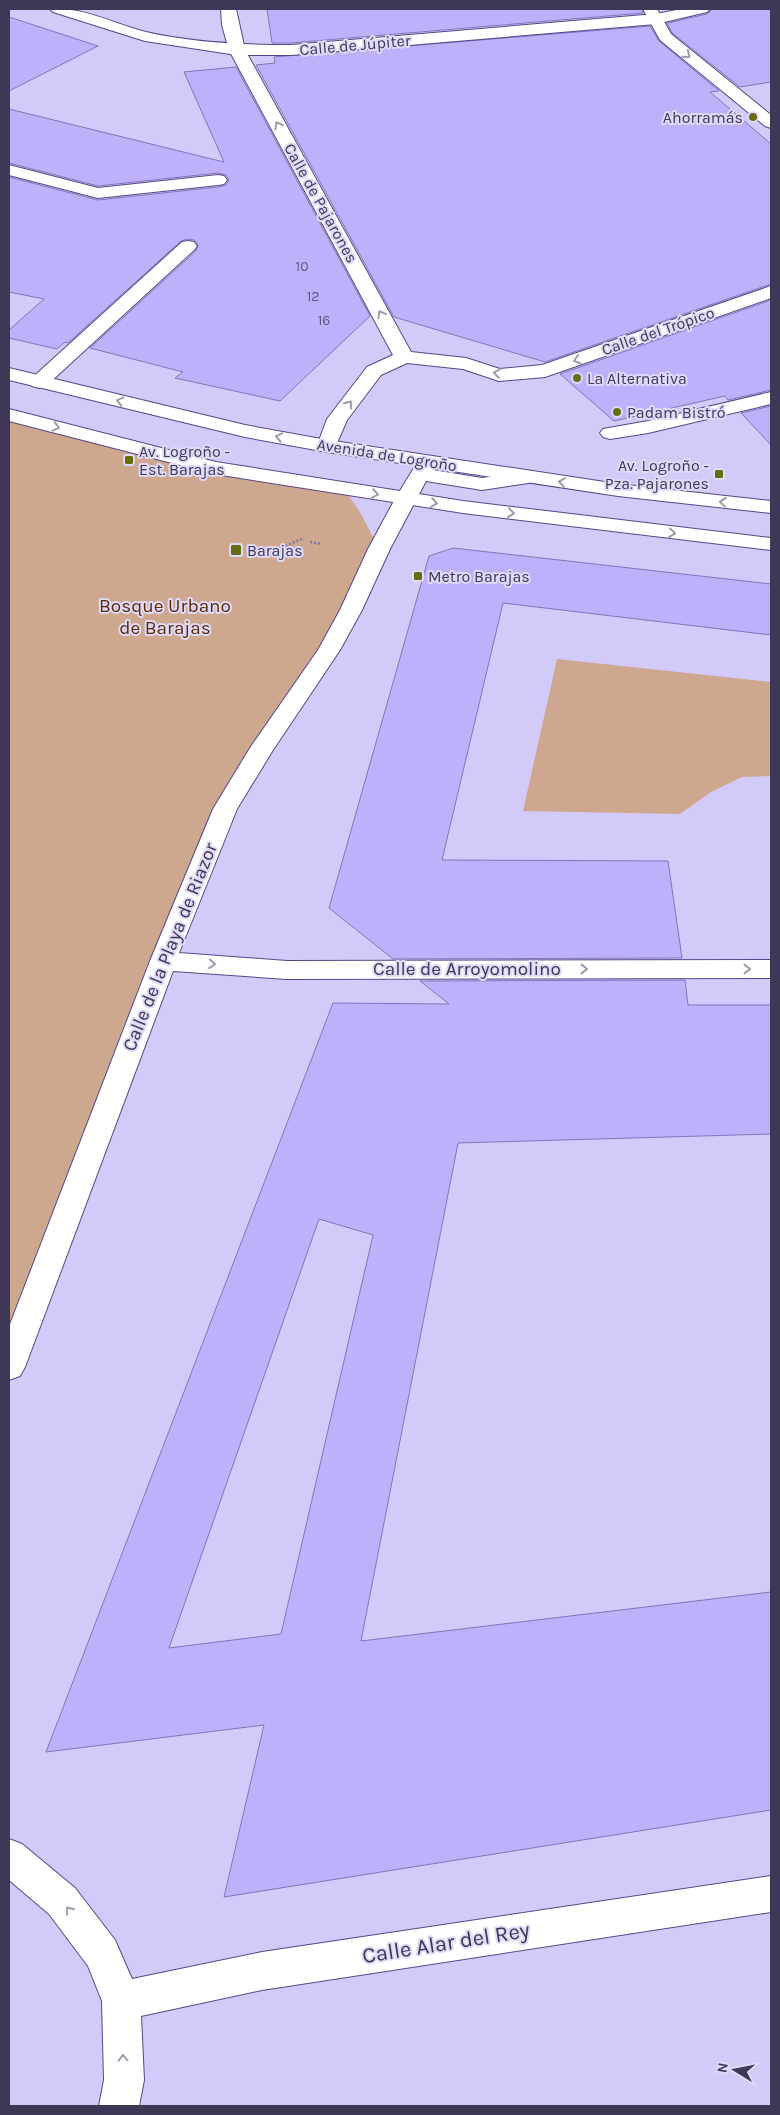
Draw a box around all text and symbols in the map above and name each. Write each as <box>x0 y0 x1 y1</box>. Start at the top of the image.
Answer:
street label: Calle de Júpiter <box>299 31 412 59</box>
one-way arrow <box>681 50 690 58</box>
place label: Ahorramás <box>663 108 743 127</box>
marker: Ahorramás <box>747 111 759 123</box>
one-way arrow <box>274 121 284 130</box>
street label: Calle de Pajarones <box>280 140 362 266</box>
house number: 10 <box>296 258 308 275</box>
house number: 12 <box>307 288 319 305</box>
street label: Calle del Trópico <box>599 303 717 359</box>
one-way arrow <box>377 310 387 319</box>
house number: 16 <box>318 312 330 329</box>
one-way arrow <box>573 354 581 364</box>
one-way arrow <box>493 368 502 378</box>
place label: La Alternativa <box>587 369 687 388</box>
marker: La Alternativa <box>571 372 583 384</box>
one-way arrow <box>116 396 125 407</box>
one-way arrow <box>343 400 352 409</box>
place label: Padam Bistró <box>627 403 725 422</box>
marker: Padam Bistró <box>611 406 623 418</box>
one-way arrow <box>51 421 60 432</box>
one-way arrow <box>274 432 283 443</box>
street label: Avenida de Logroño <box>316 435 458 475</box>
place label: Av. Logroño - Est. Barajas <box>139 442 230 479</box>
marker: Av. Logroño - Est. Barajas <box>123 454 135 466</box>
place label: Av. Logroño - Pza. Pajarones <box>605 456 709 493</box>
marker: Av. Logroño - Pza. Pajarones <box>713 468 725 480</box>
one-way arrow <box>557 477 565 488</box>
one-way arrow <box>371 489 380 499</box>
one-way arrow <box>718 496 726 507</box>
one-way arrow <box>429 498 438 508</box>
one-way arrow <box>507 508 515 518</box>
one-way arrow <box>669 527 677 538</box>
place label: Barajas <box>247 541 303 560</box>
marker: Barajas <box>229 543 243 557</box>
place label: Metro Barajas <box>428 567 530 586</box>
marker: Metro Barajas <box>412 570 424 582</box>
park label: Bosque Urbano de Barajas <box>99 595 231 639</box>
street label: Calle de la Playa de Riazor <box>118 840 222 1054</box>
street label: Calle de Arroyomolino <box>373 958 561 980</box>
one-way arrow <box>208 959 216 970</box>
one-way arrow <box>581 964 589 974</box>
one-way arrow <box>744 964 751 974</box>
one-way arrow <box>66 1907 75 1916</box>
street label: Calle Alar del Rey <box>360 1917 532 1969</box>
north arrow <box>710 2045 760 2095</box>
one-way arrow <box>118 2054 128 2062</box>
text: N <box>713 2061 732 2074</box>

